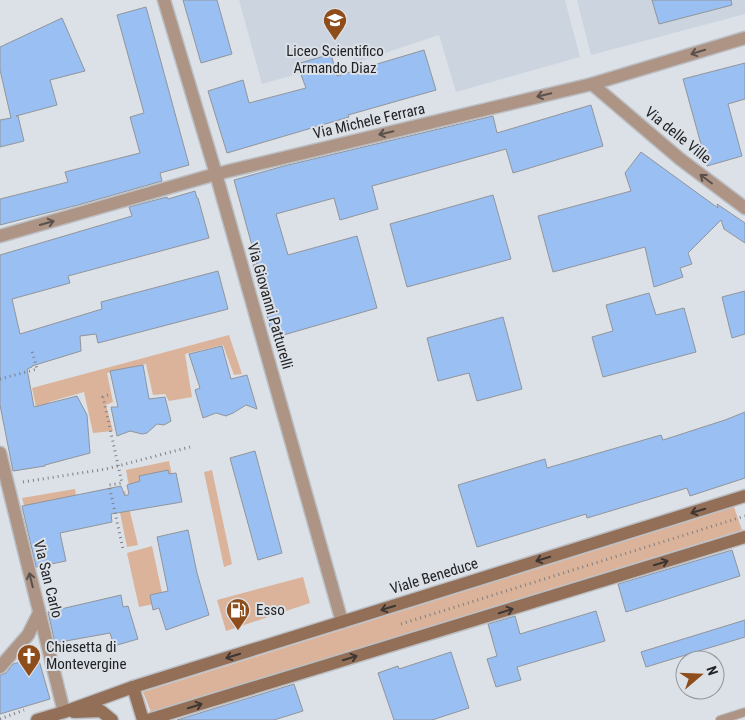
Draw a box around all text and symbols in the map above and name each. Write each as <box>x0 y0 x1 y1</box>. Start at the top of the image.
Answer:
school or university icon: Liceo Scientifico Armando Diaz <box>322 7 348 41</box>
place label: Liceo Scientifico Armando Diaz <box>286 42 384 77</box>
one-way arrow <box>691 47 707 57</box>
one-way arrow <box>537 91 553 100</box>
street label: Via Michele Ferrara <box>311 99 427 143</box>
street label: Via delle Ville <box>641 103 715 167</box>
one-way arrow <box>379 129 395 138</box>
one-way arrow <box>699 174 713 184</box>
one-way arrow <box>38 217 54 227</box>
street label: Via Giovanni Patturelli <box>243 241 297 371</box>
one-way arrow <box>691 506 707 516</box>
street label: Via San Carlo <box>30 538 66 620</box>
street label: Viale Beneduce <box>388 554 480 598</box>
one-way arrow <box>536 555 552 565</box>
one-way arrow <box>653 558 668 567</box>
one-way arrow <box>26 572 35 588</box>
fuel station icon: Esso <box>225 597 251 631</box>
place label: Esso <box>256 601 285 619</box>
one-way arrow <box>381 603 397 613</box>
one-way arrow <box>497 605 513 615</box>
place label: Chiesetta di Montevergine <box>46 638 126 673</box>
church icon: Chiesetta di Montevergine <box>16 643 42 677</box>
north arrow <box>675 650 725 700</box>
one-way arrow <box>225 651 241 661</box>
one-way arrow <box>342 653 358 663</box>
text: N <box>703 664 721 677</box>
one-way arrow <box>186 700 202 710</box>

